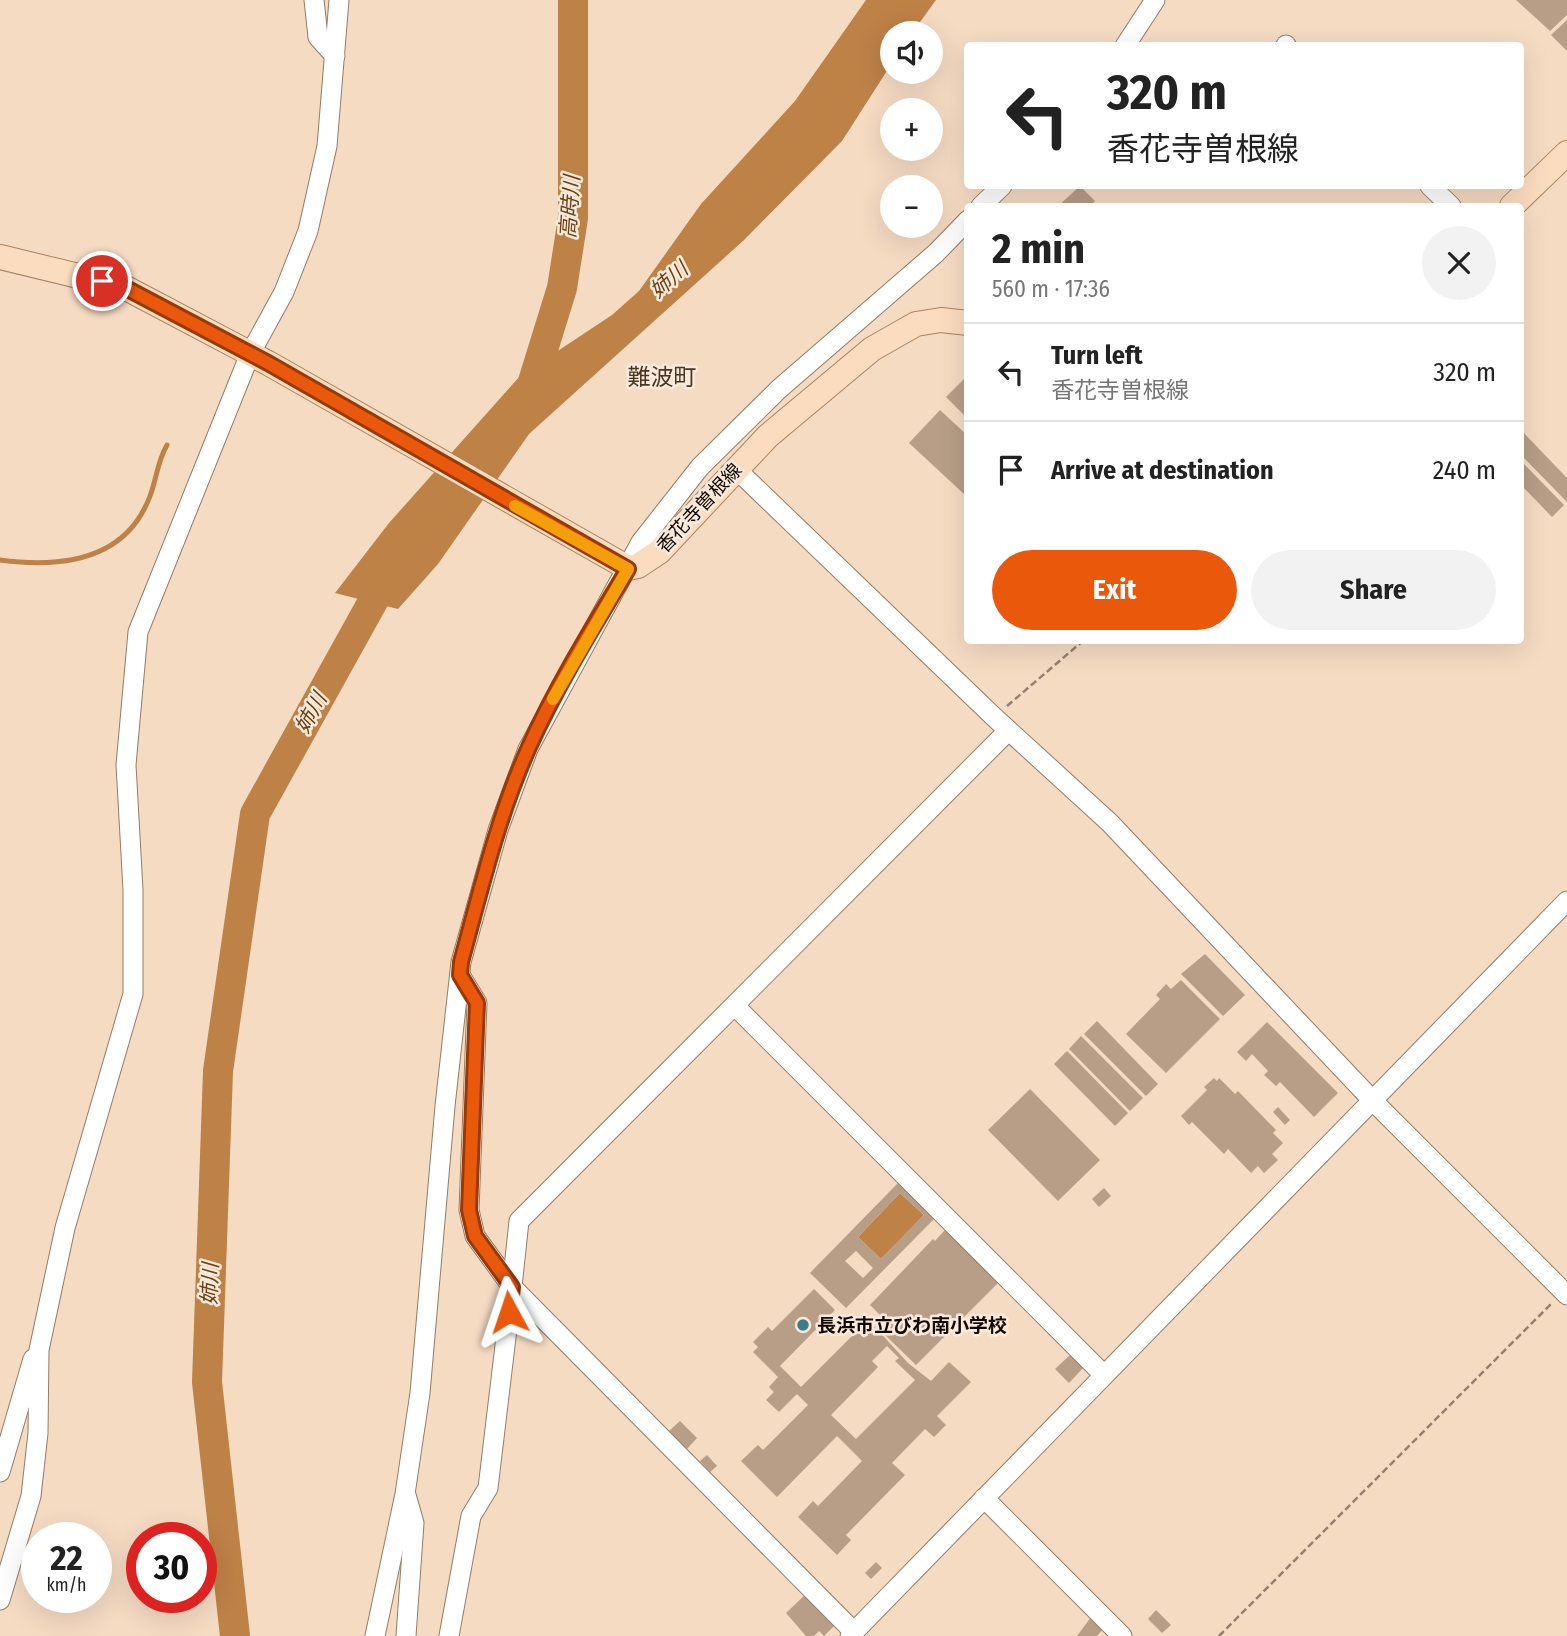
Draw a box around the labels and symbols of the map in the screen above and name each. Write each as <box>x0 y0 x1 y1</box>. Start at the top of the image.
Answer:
water label: 高時川 <box>555 173 585 239</box>
pin <box>72 251 132 311</box>
water label: 姉川 <box>645 255 695 304</box>
district label: 難波町 <box>628 363 697 391</box>
street label: 香花寺曽根線 <box>652 458 746 558</box>
water label: 姉川 <box>289 687 334 738</box>
water label: 姉川 <box>196 1261 224 1305</box>
position arrow <box>472 1275 546 1349</box>
place label: 長浜市立びわ南小学校 <box>817 1314 1007 1337</box>
marker: 長浜市立びわ南小学校 <box>795 1317 811 1333</box>
speed limit sign: 30 <box>126 1522 217 1613</box>

